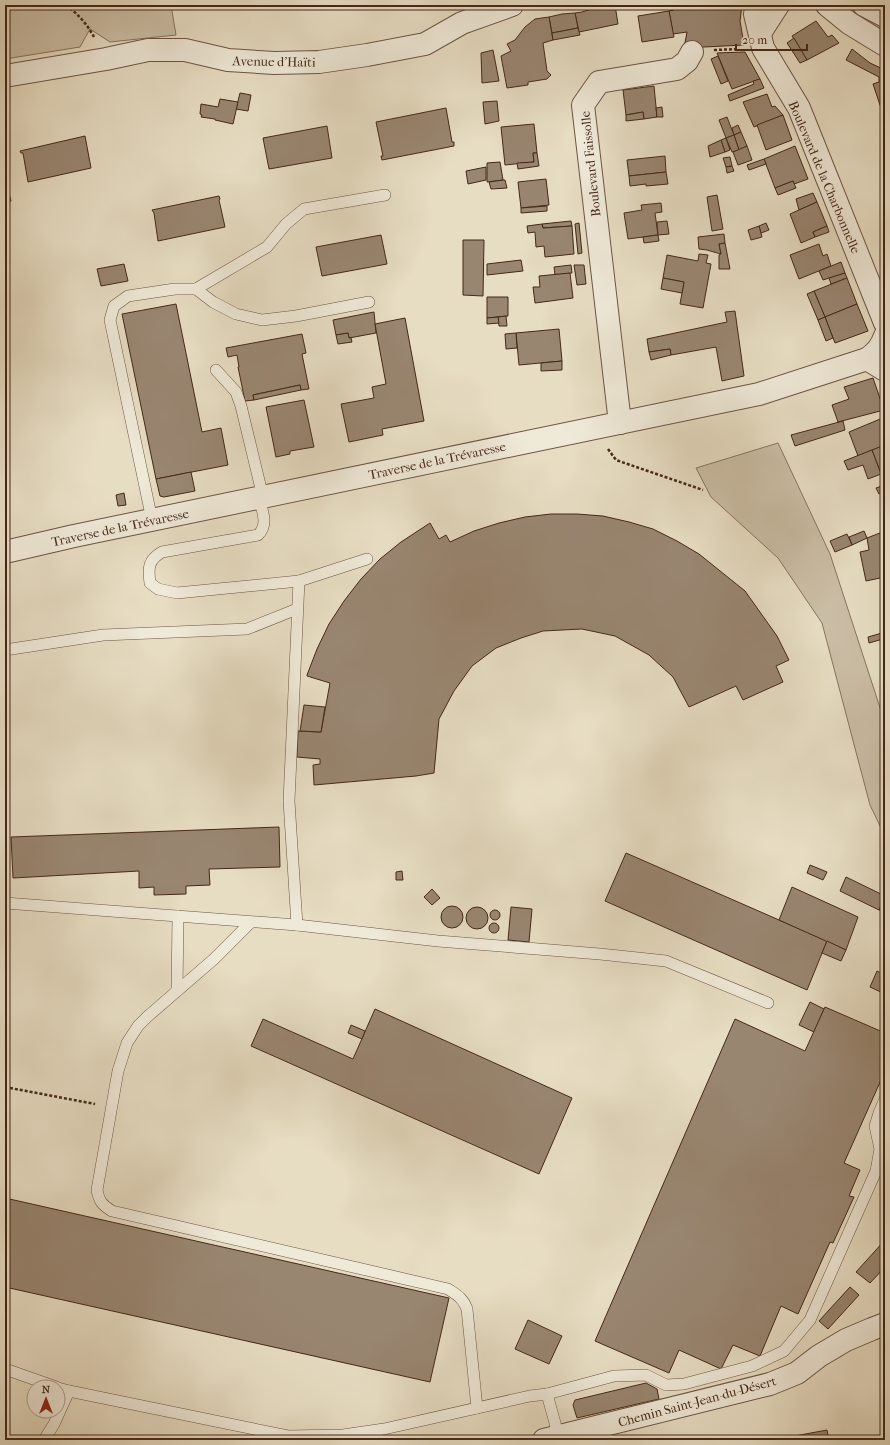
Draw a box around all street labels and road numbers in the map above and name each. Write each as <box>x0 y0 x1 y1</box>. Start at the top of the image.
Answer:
street label: Avenue d'Haïti <box>231 53 316 70</box>
street label: Boulevard de la Charbonnelle <box>786 99 864 256</box>
street label: Boulevard Faissolle <box>577 110 604 217</box>
street label: Traverse de la Trévaresse <box>367 438 508 482</box>
street label: Traverse de la Trévaresse <box>50 505 191 549</box>
street label: Chemin Saint-Jean-du-Désert <box>616 1373 778 1430</box>

